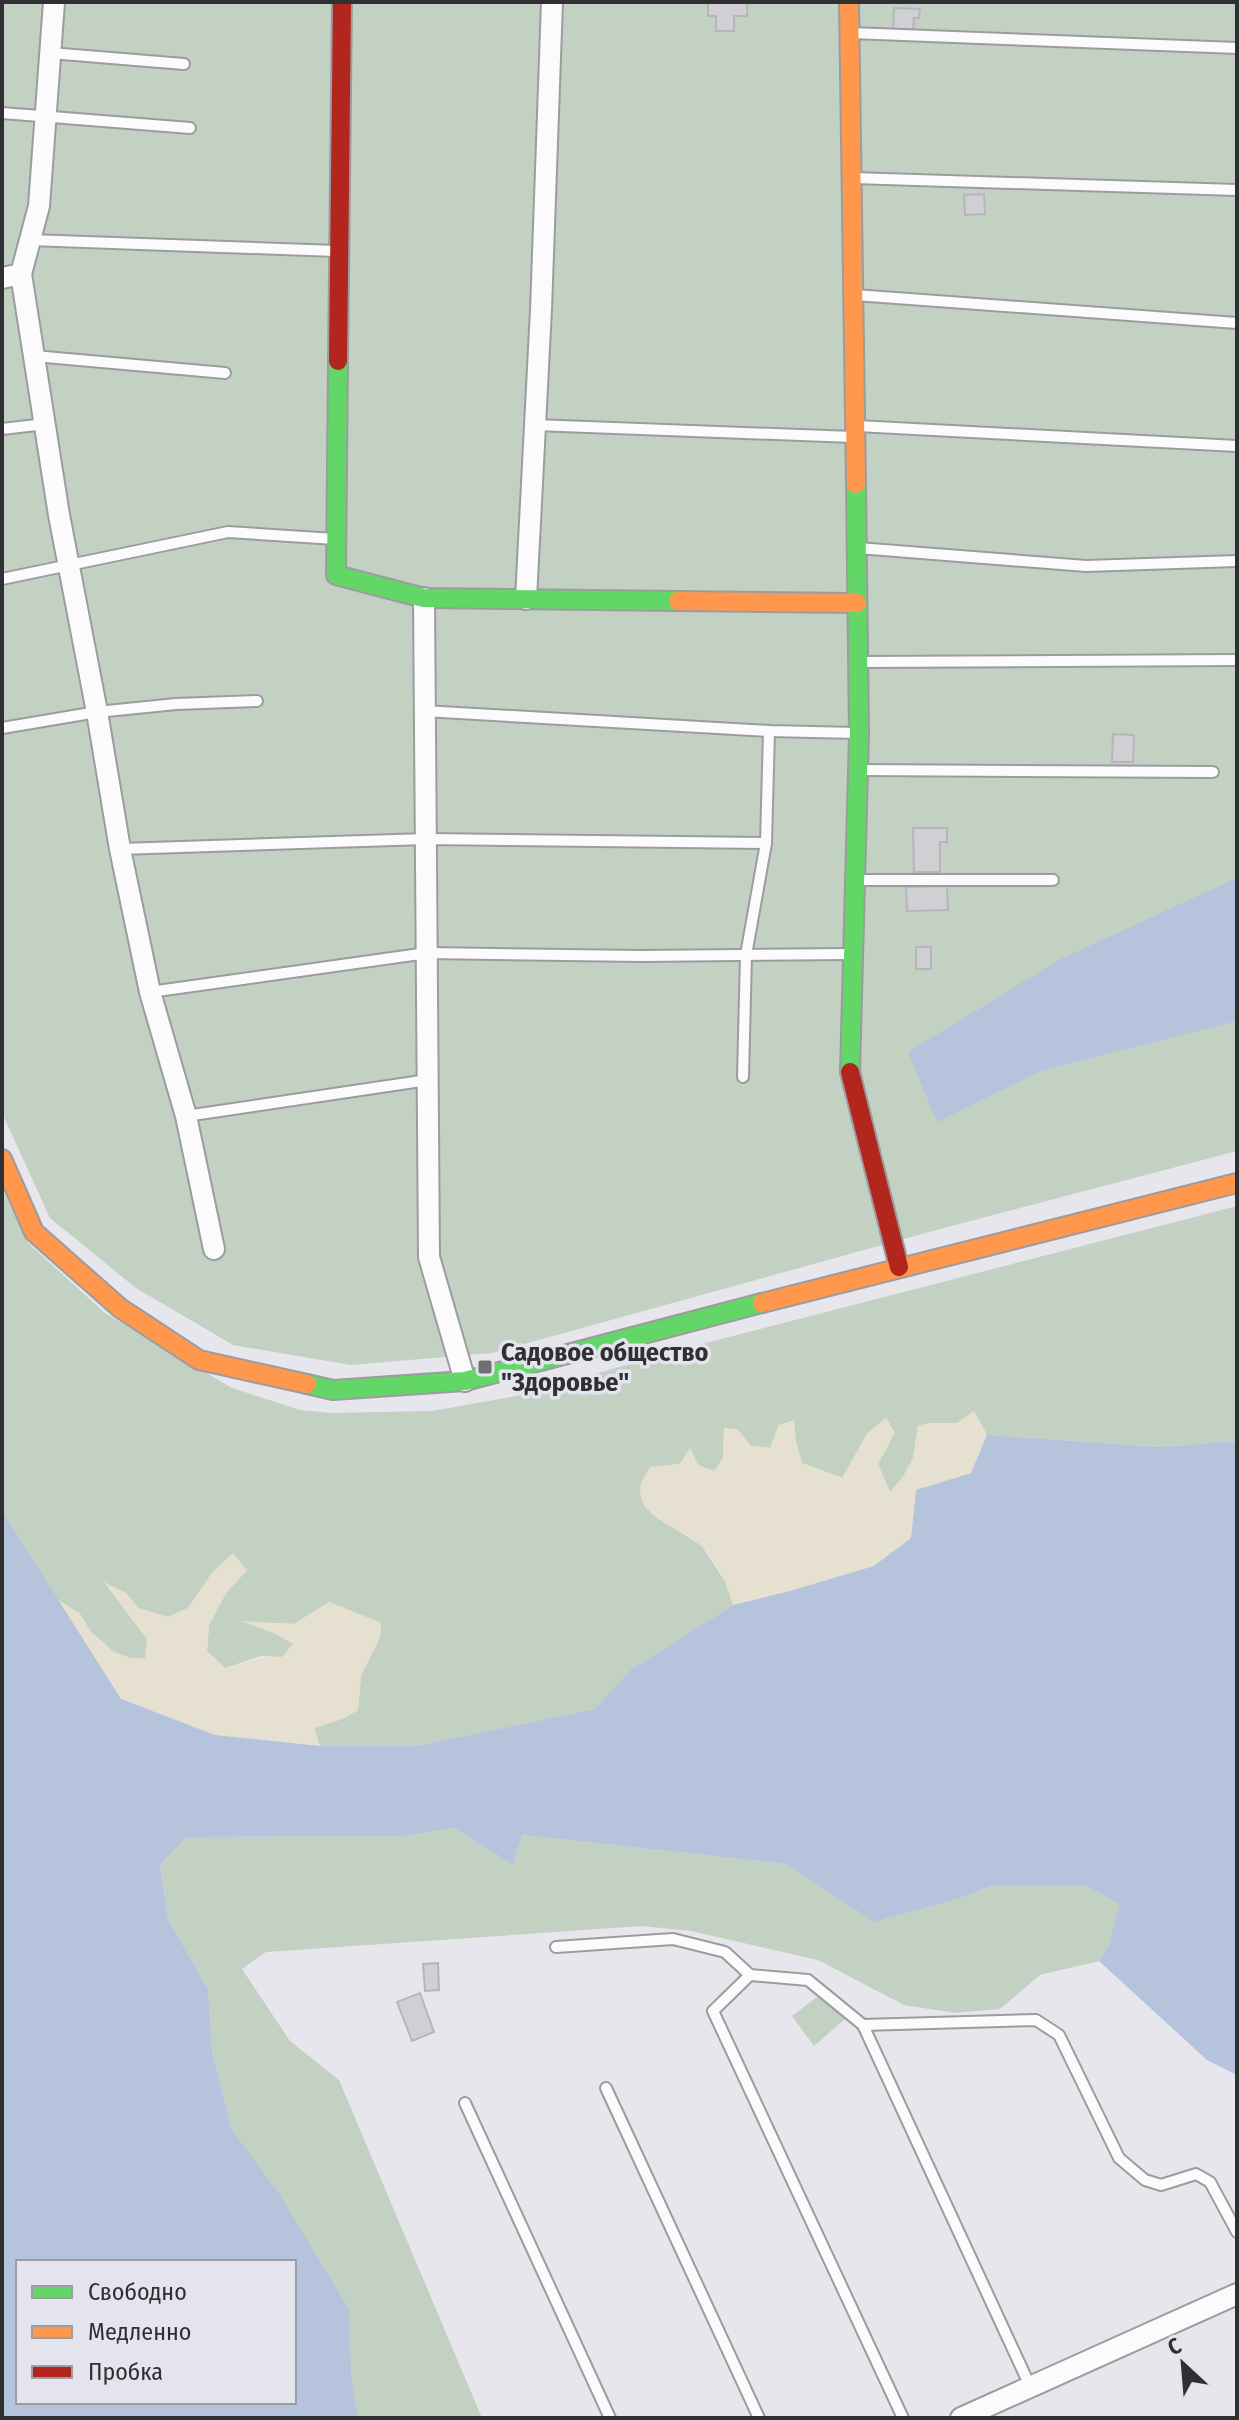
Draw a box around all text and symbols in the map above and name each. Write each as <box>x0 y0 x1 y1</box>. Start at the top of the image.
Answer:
place label: Садовое общество "Здоровье" <box>501 1337 708 1398</box>
marker: Садовое общество "Здоровье" <box>476 1358 494 1376</box>
legend <box>16 2260 296 2404</box>
text: Свободно <box>88 2278 187 2306</box>
text: Медленно <box>88 2318 191 2346</box>
north arrow <box>1143 2324 1223 2404</box>
text: С <box>1163 2332 1186 2361</box>
text: Пробка <box>88 2358 163 2386</box>

